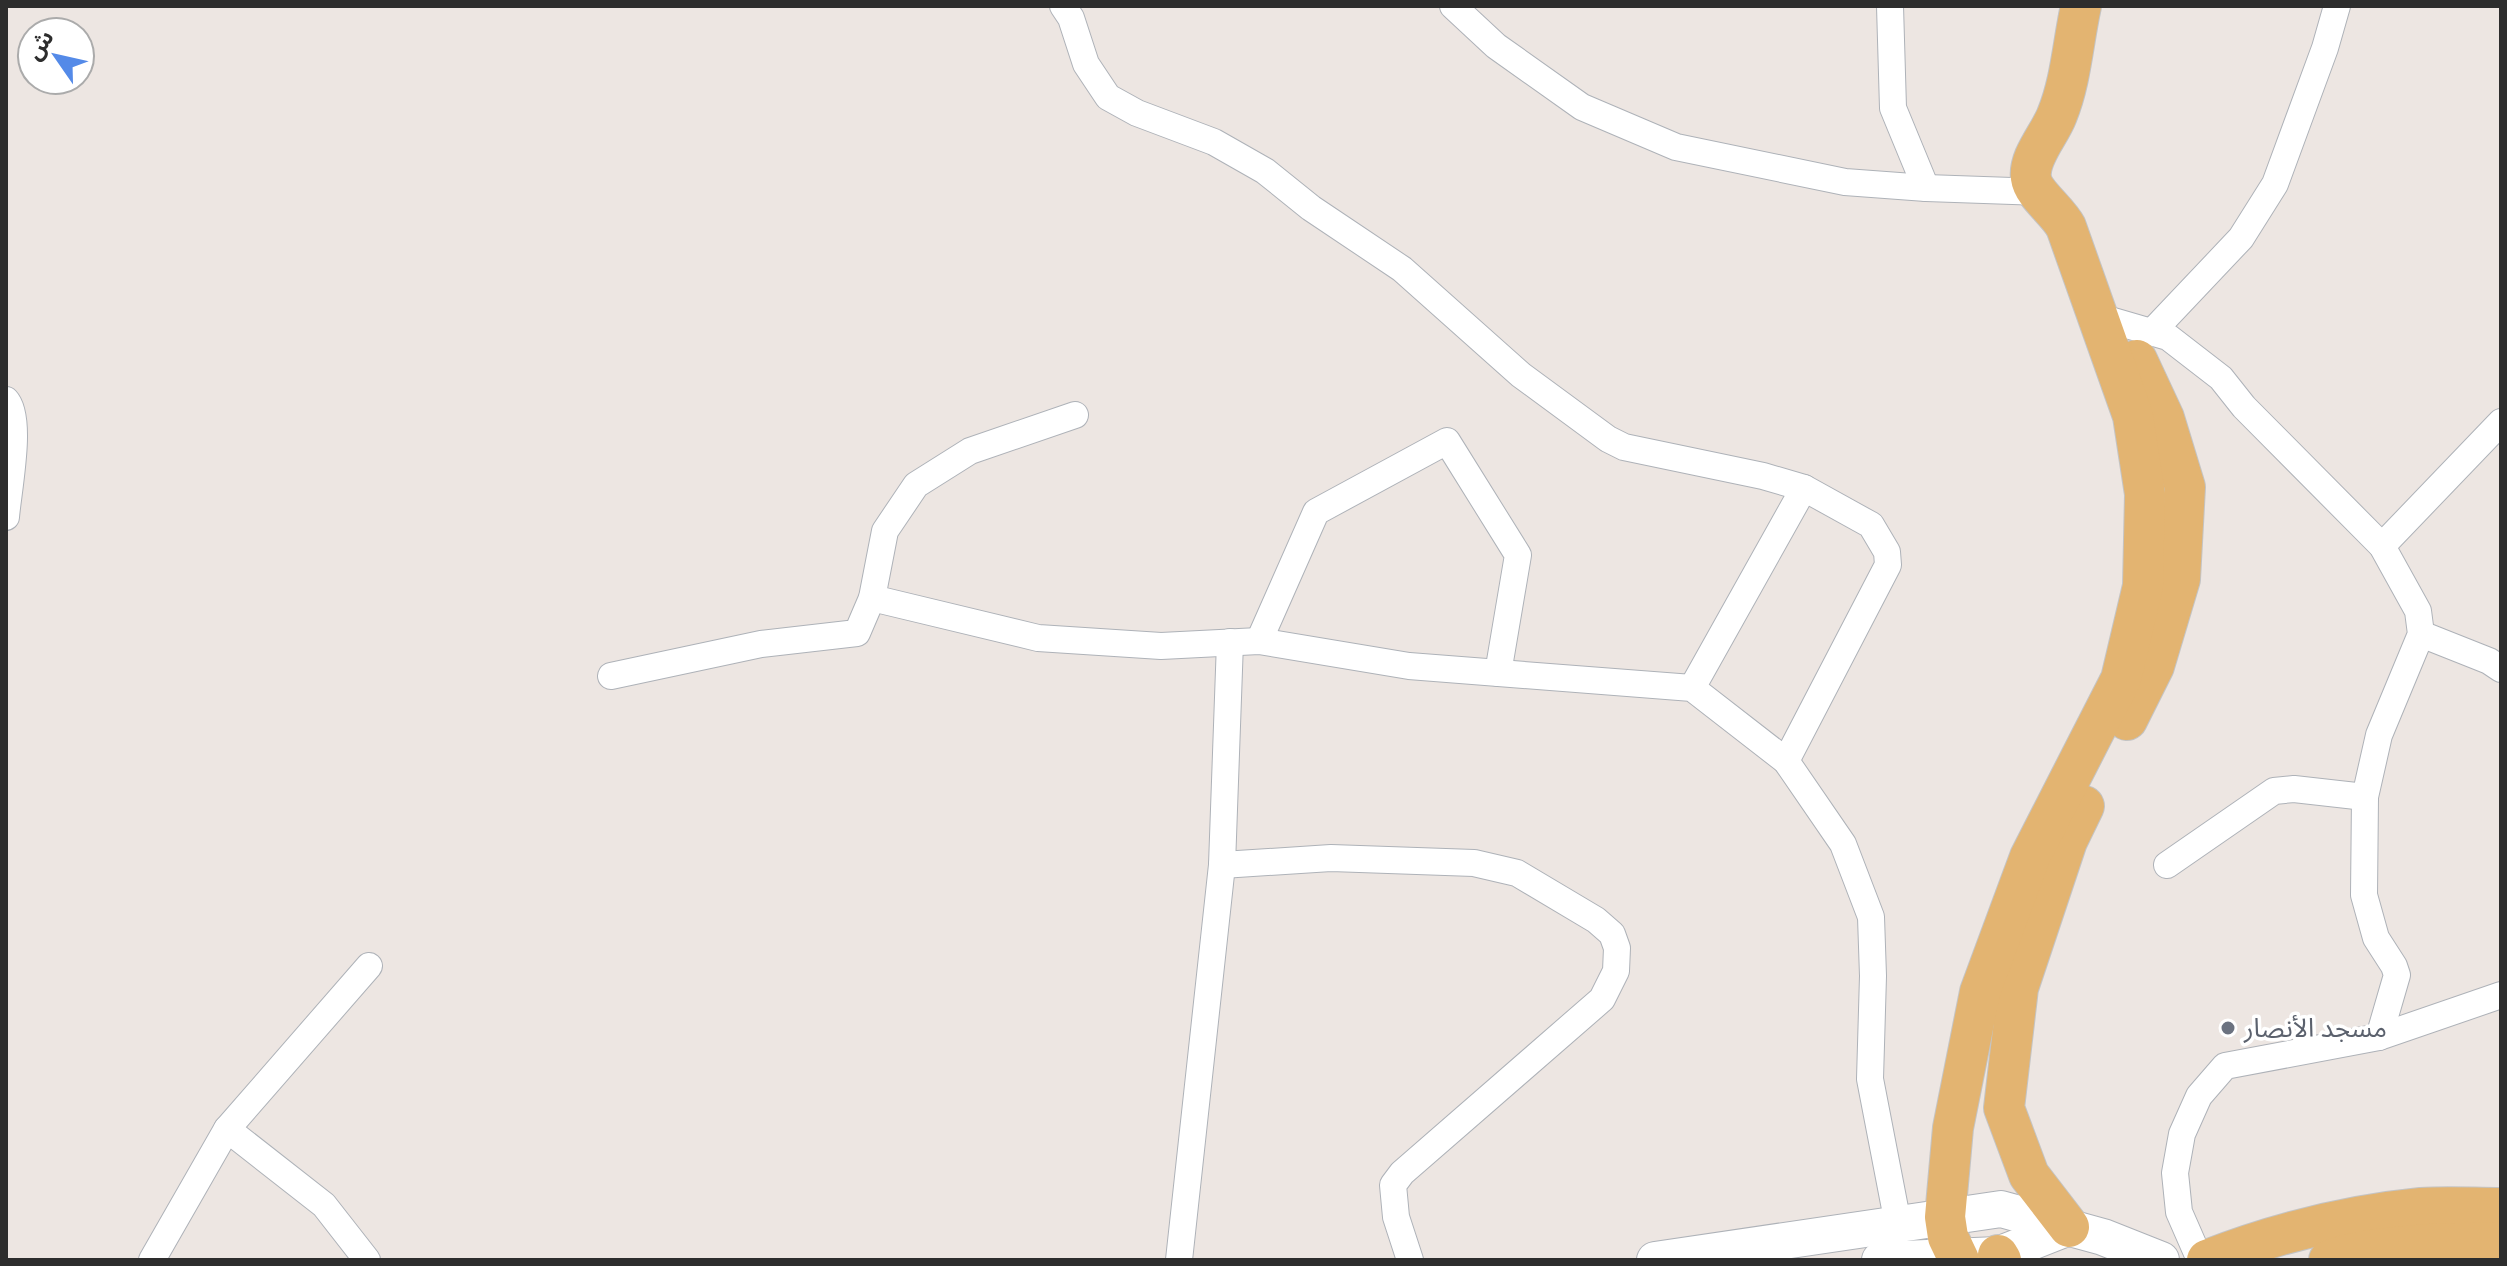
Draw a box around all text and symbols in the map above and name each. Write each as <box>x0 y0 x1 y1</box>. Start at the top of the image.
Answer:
north arrow <box>16 16 96 96</box>
text: ش <box>18 23 59 65</box>
place label: مسجد الأنصار <box>2243 1009 2387 1045</box>
marker: مسجد الأنصار <box>2219 1019 2237 1037</box>

